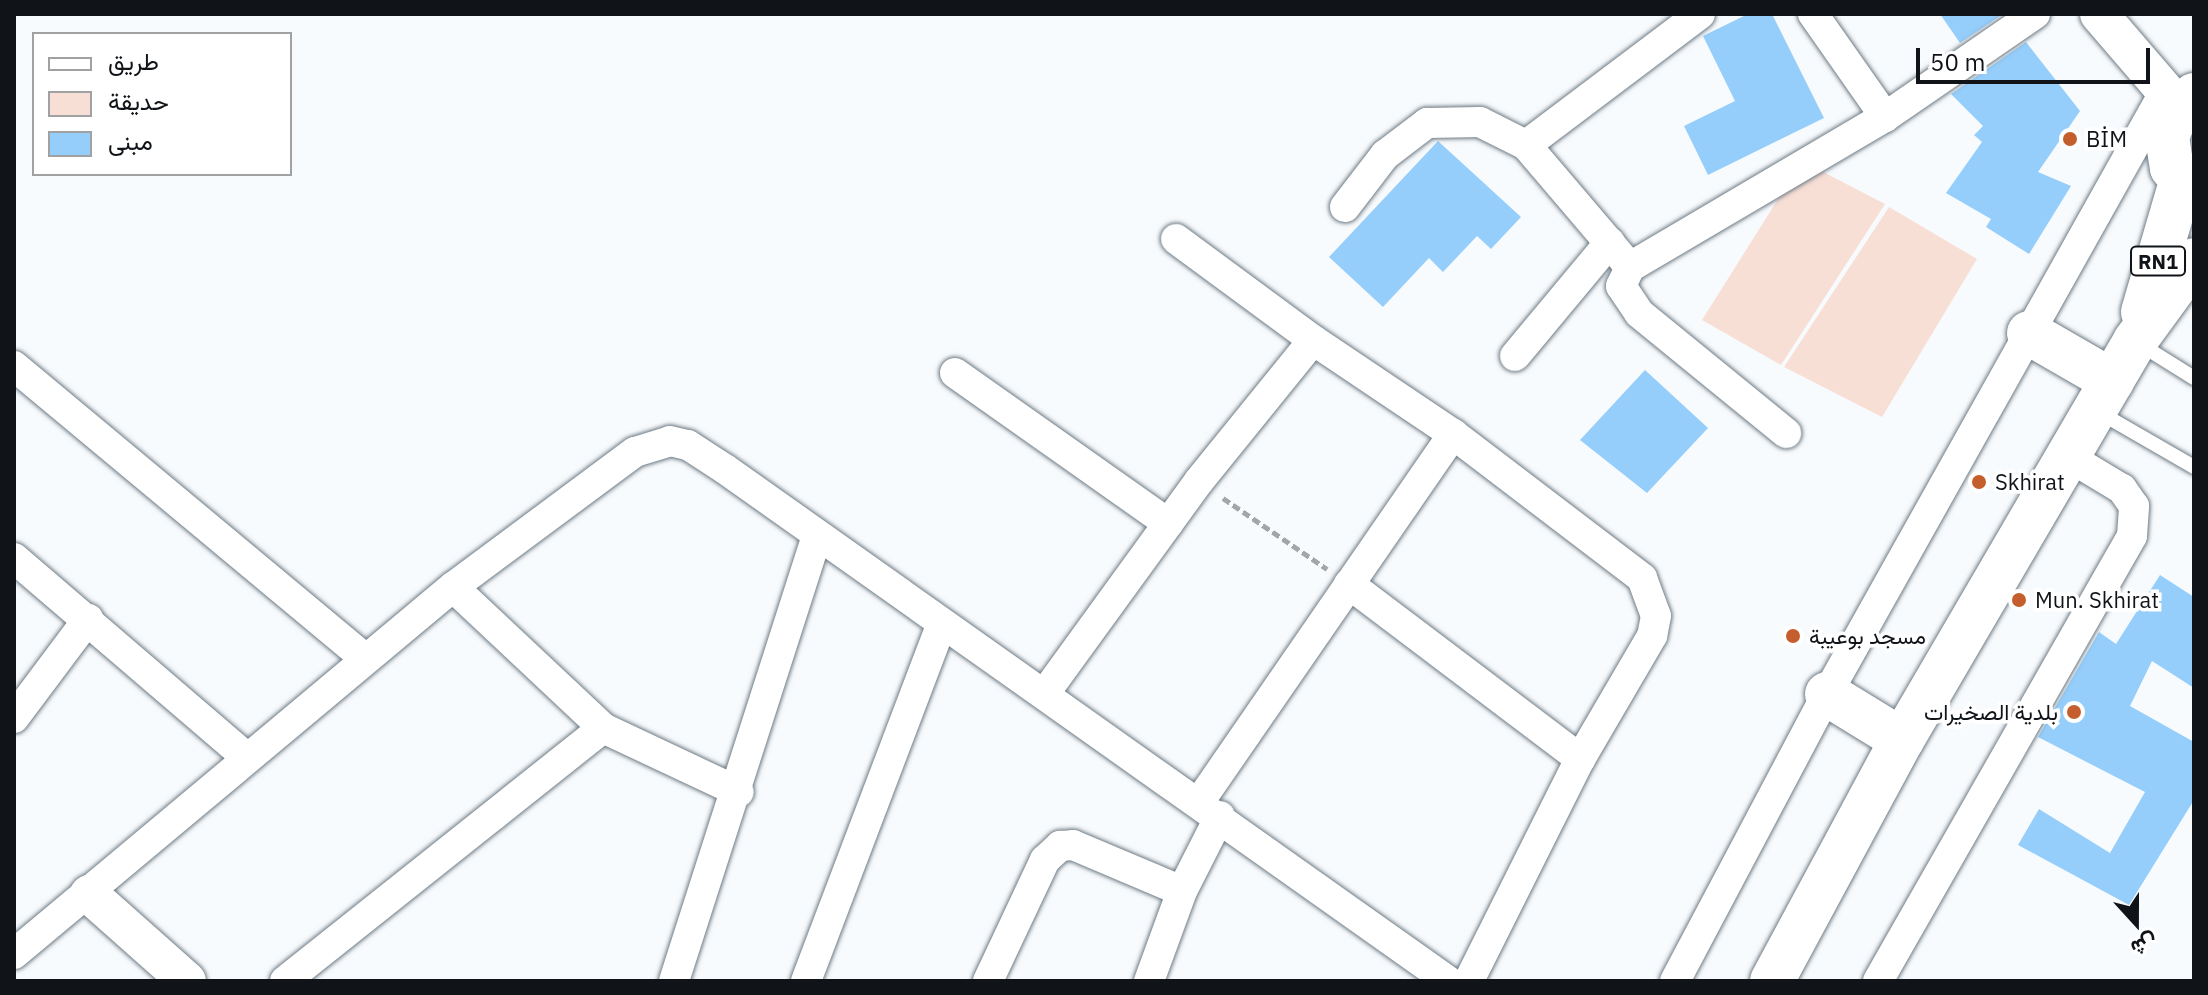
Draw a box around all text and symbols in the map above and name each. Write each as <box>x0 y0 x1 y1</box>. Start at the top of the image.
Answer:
legend <box>32 32 292 176</box>
scale bar <box>1920 32 2154 82</box>
text: طريق <box>108 45 159 77</box>
text: 50 m <box>1930 46 1985 78</box>
text: حديقة <box>108 85 169 117</box>
text: مبنى <box>108 125 153 157</box>
place label: BİM <box>2086 126 2127 152</box>
marker: BİM <box>2061 130 2079 148</box>
road number: RN1 <box>2130 245 2186 277</box>
place label: Skhirat <box>1995 469 2065 495</box>
marker: Skhirat <box>1970 473 1988 491</box>
place label: Mun. Skhirat <box>2035 587 2159 613</box>
marker: Mun. Skhirat <box>2010 591 2028 609</box>
place label: مسجد بوعيبة <box>1809 623 1926 649</box>
marker: مسجد بوعيبة <box>1784 627 1802 645</box>
place label: بلدية الصخيرات <box>1924 699 2058 725</box>
marker: بلدية الصخيرات <box>2065 703 2083 721</box>
north arrow <box>2096 883 2176 963</box>
text: ش <box>2127 928 2162 964</box>

